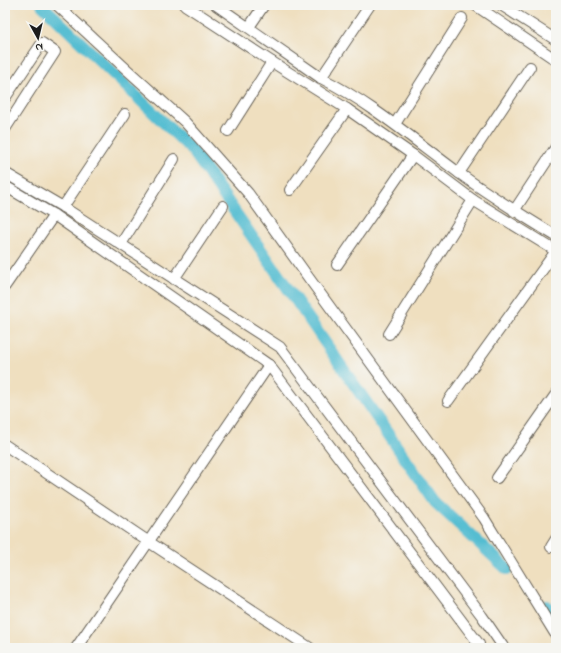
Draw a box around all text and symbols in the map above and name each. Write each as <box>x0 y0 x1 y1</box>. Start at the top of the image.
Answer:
north arrow <box>18 18 58 58</box>
text: N <box>34 38 44 55</box>

